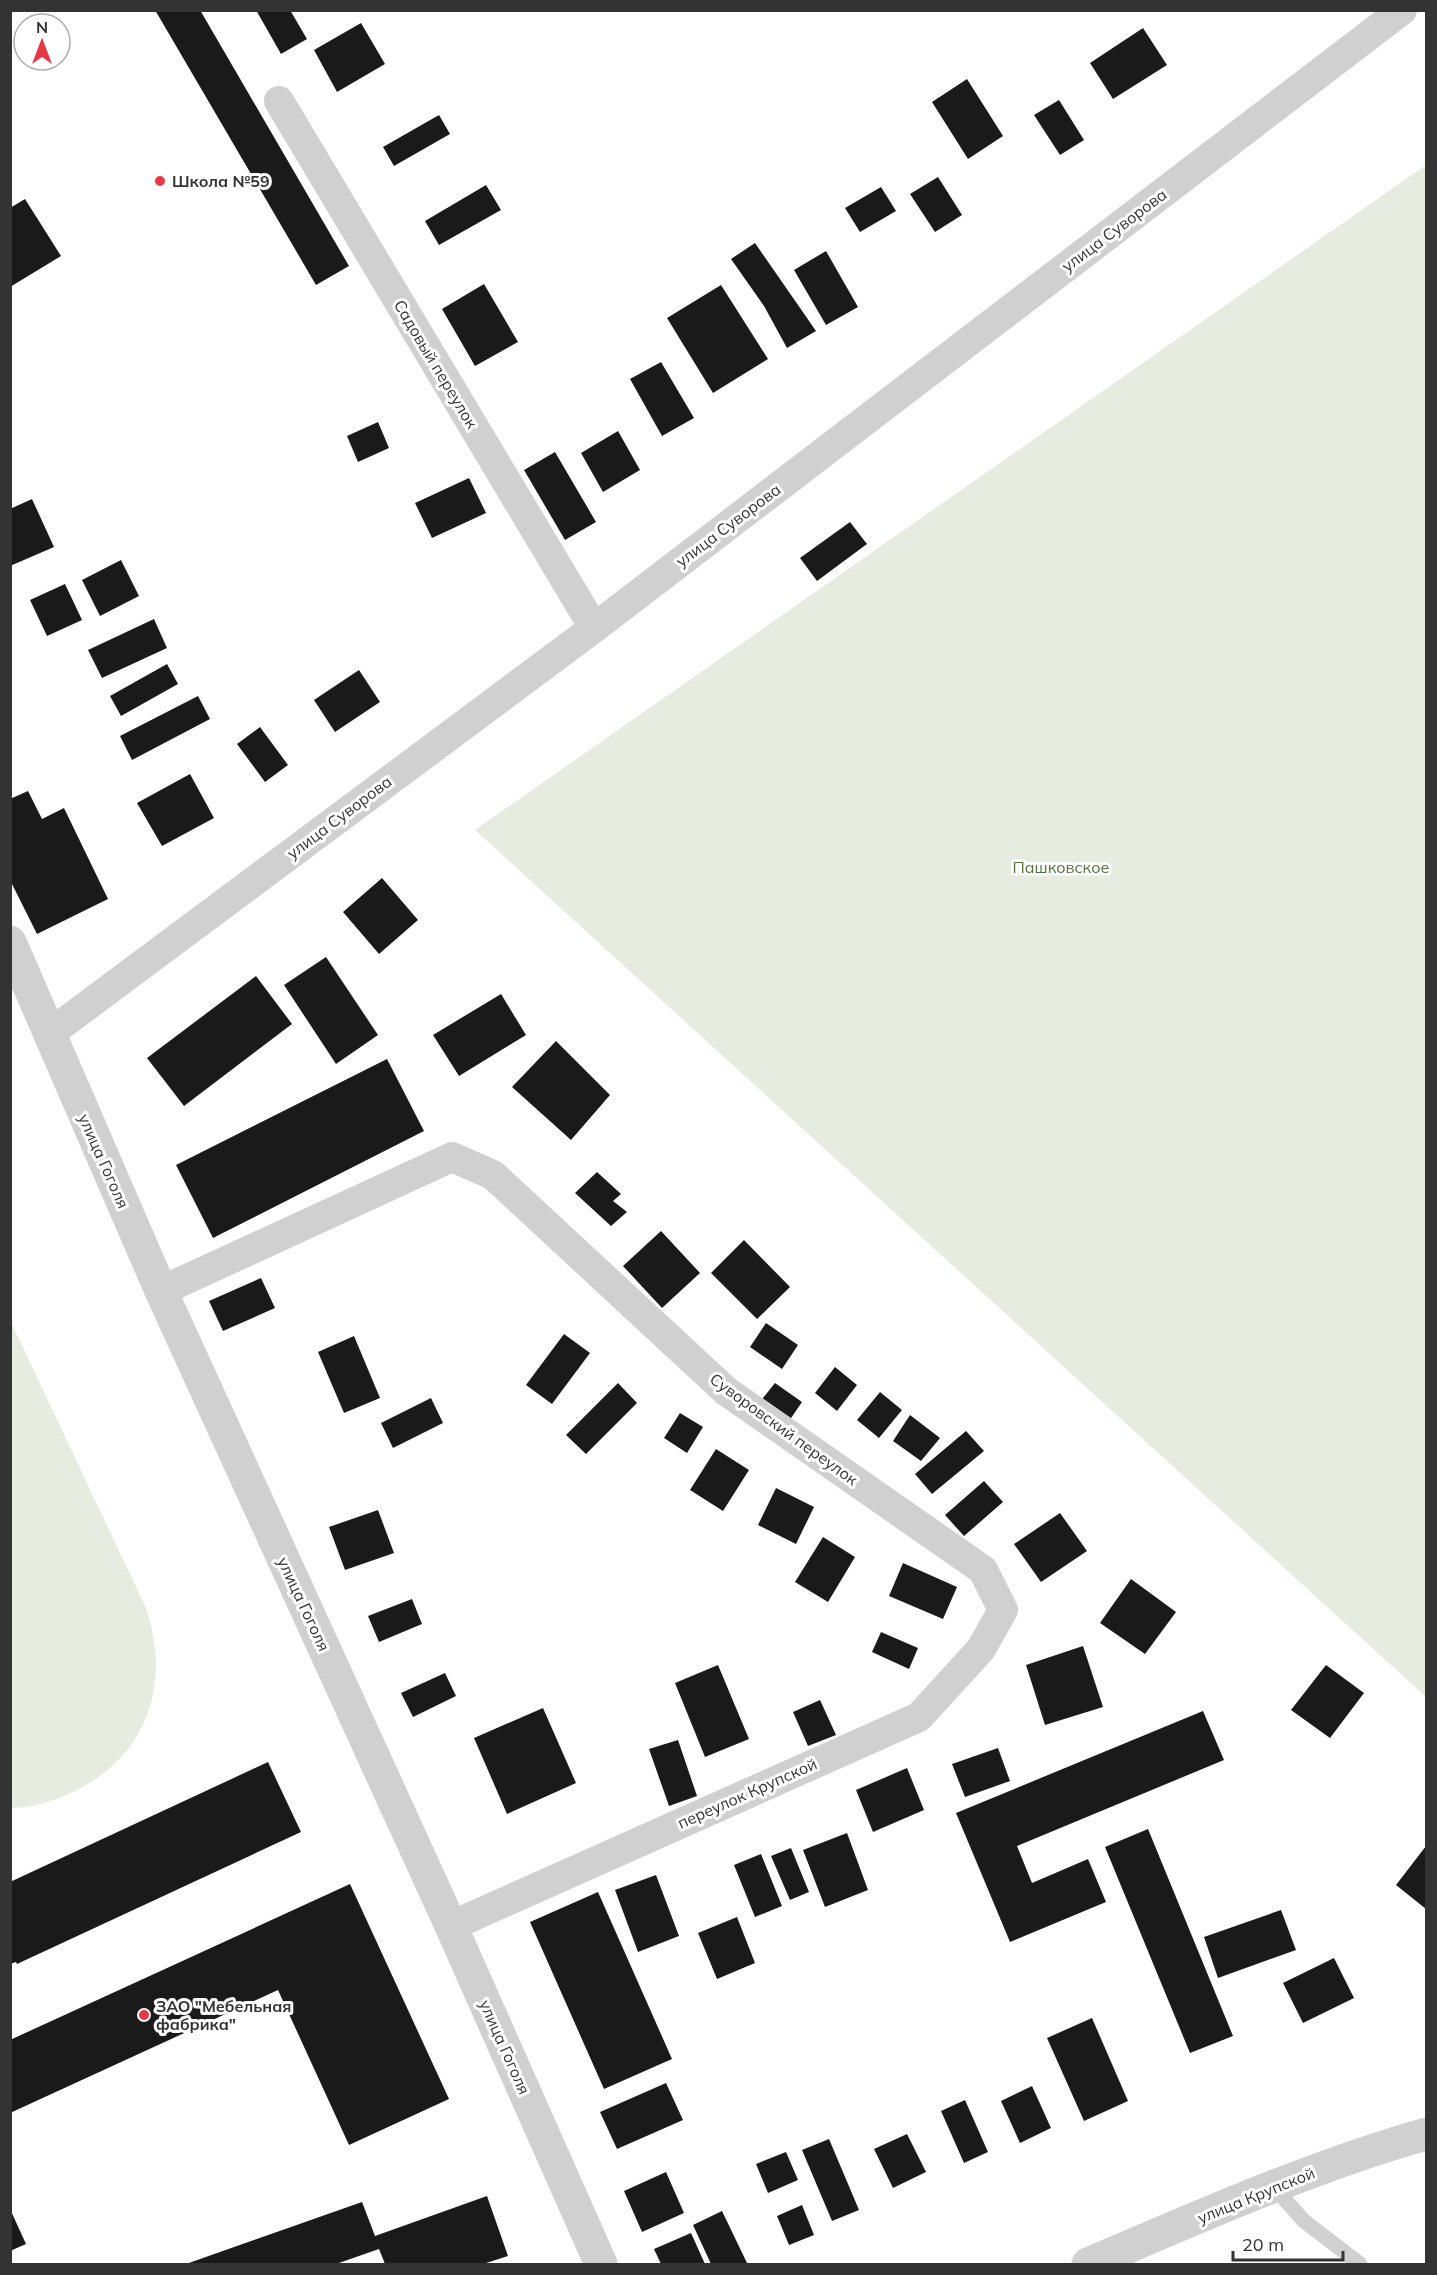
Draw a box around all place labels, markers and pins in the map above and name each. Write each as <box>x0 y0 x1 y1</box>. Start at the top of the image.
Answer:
place label: Школа №59 <box>172 171 270 191</box>
marker: Школа №59 <box>153 174 167 188</box>
place label: ЗАО "Мебельная фабрика" <box>156 1996 291 2034</box>
marker: ЗАО "Мебельная фабрика" <box>137 2008 151 2022</box>

